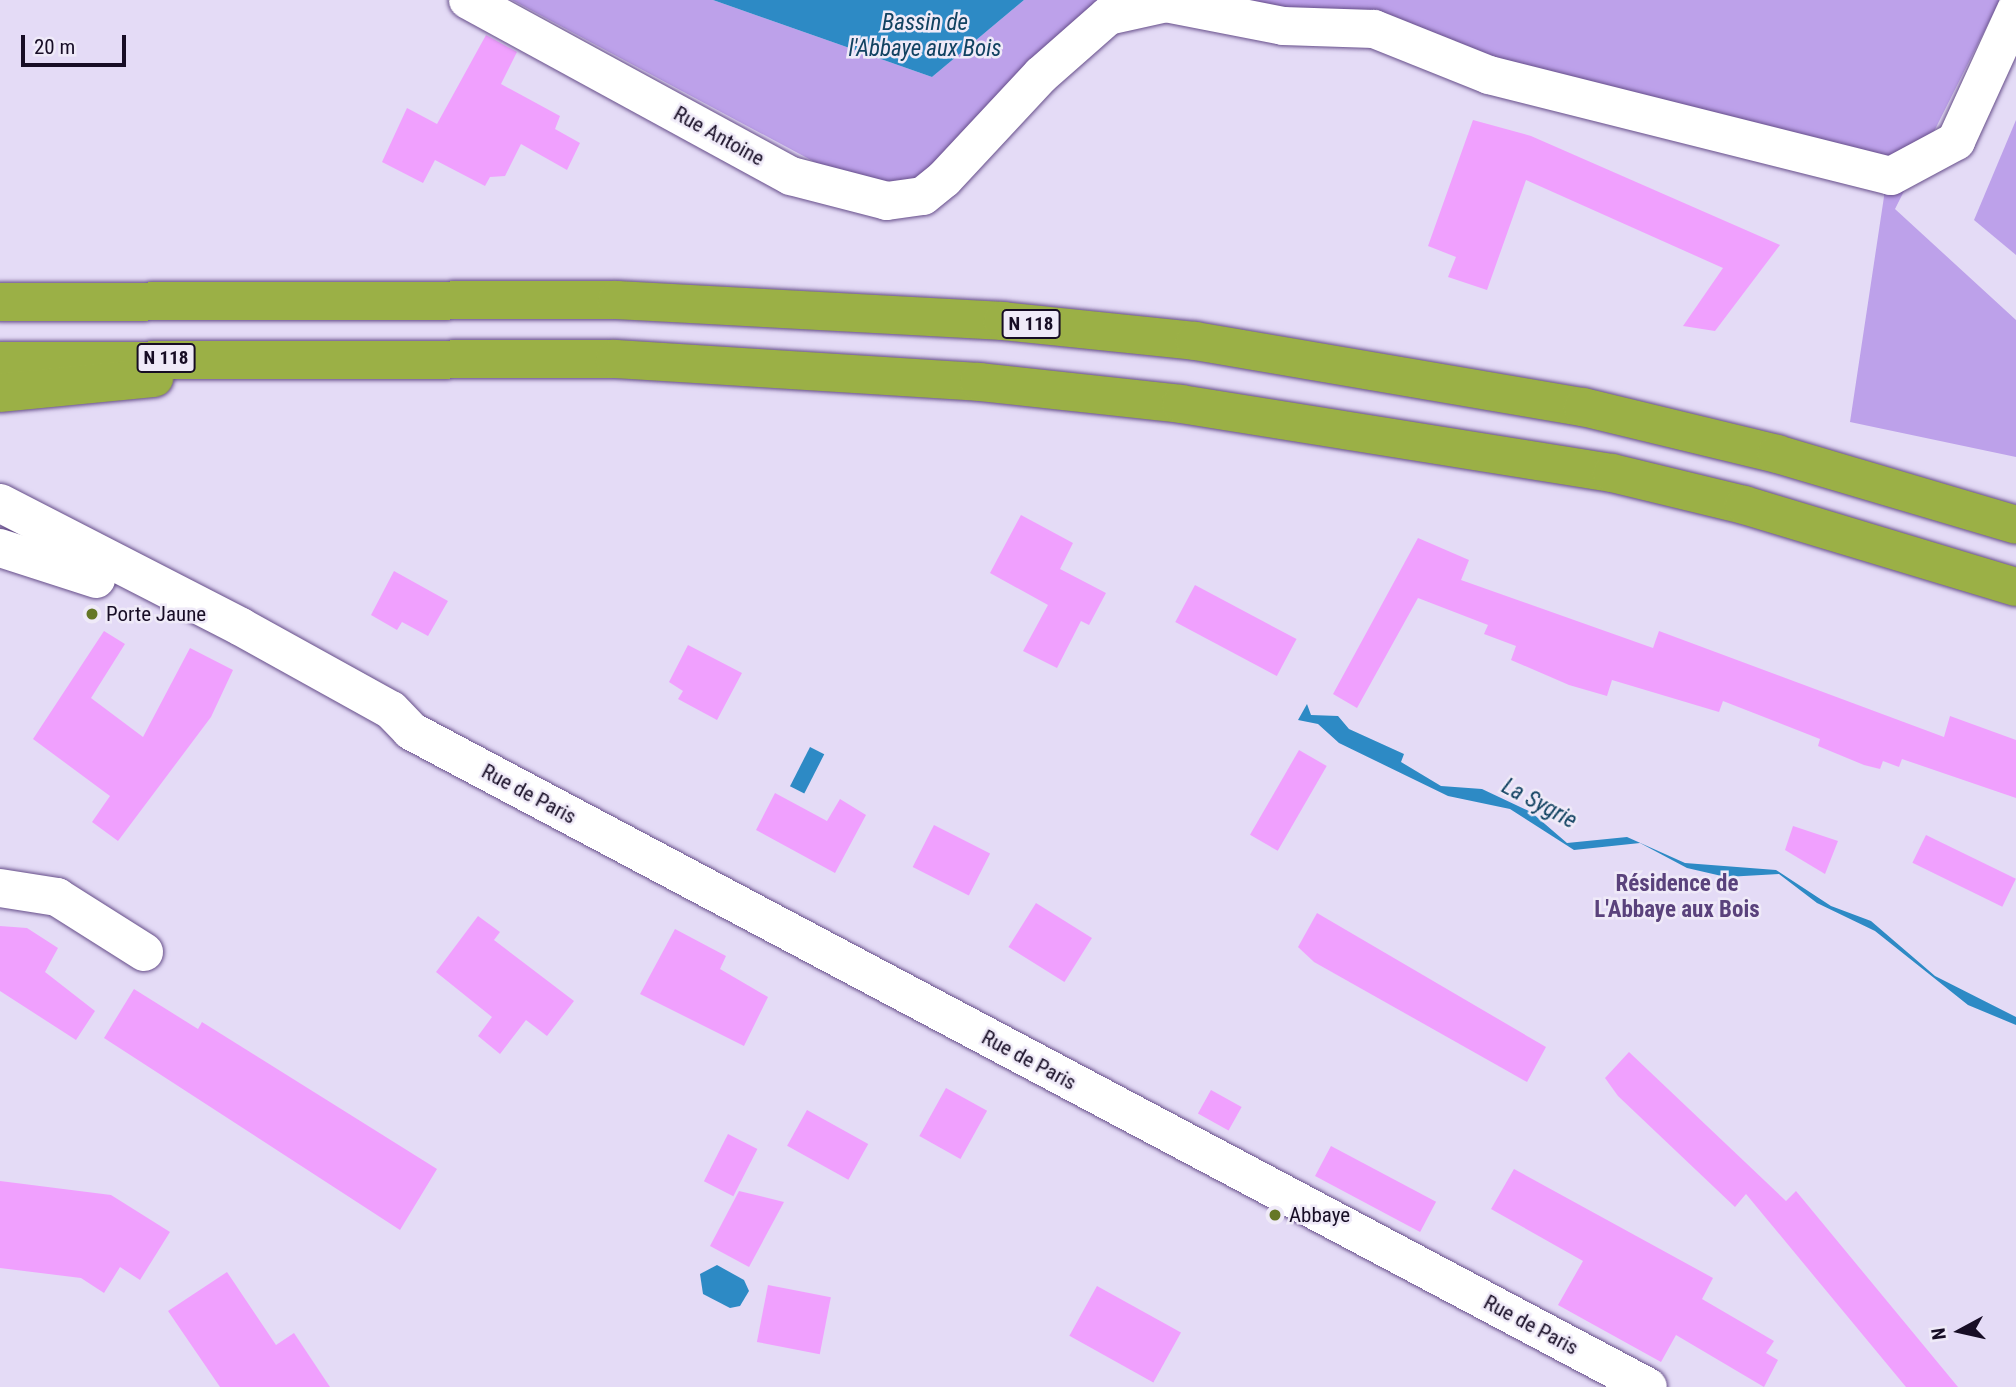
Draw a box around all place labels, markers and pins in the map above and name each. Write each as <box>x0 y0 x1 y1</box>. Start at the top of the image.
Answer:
place label: Porte Jaune <box>106 601 206 627</box>
marker: Porte Jaune <box>84 606 100 622</box>
place label: Abbaye <box>1289 1202 1350 1228</box>
marker: Abbaye <box>1267 1207 1283 1223</box>

